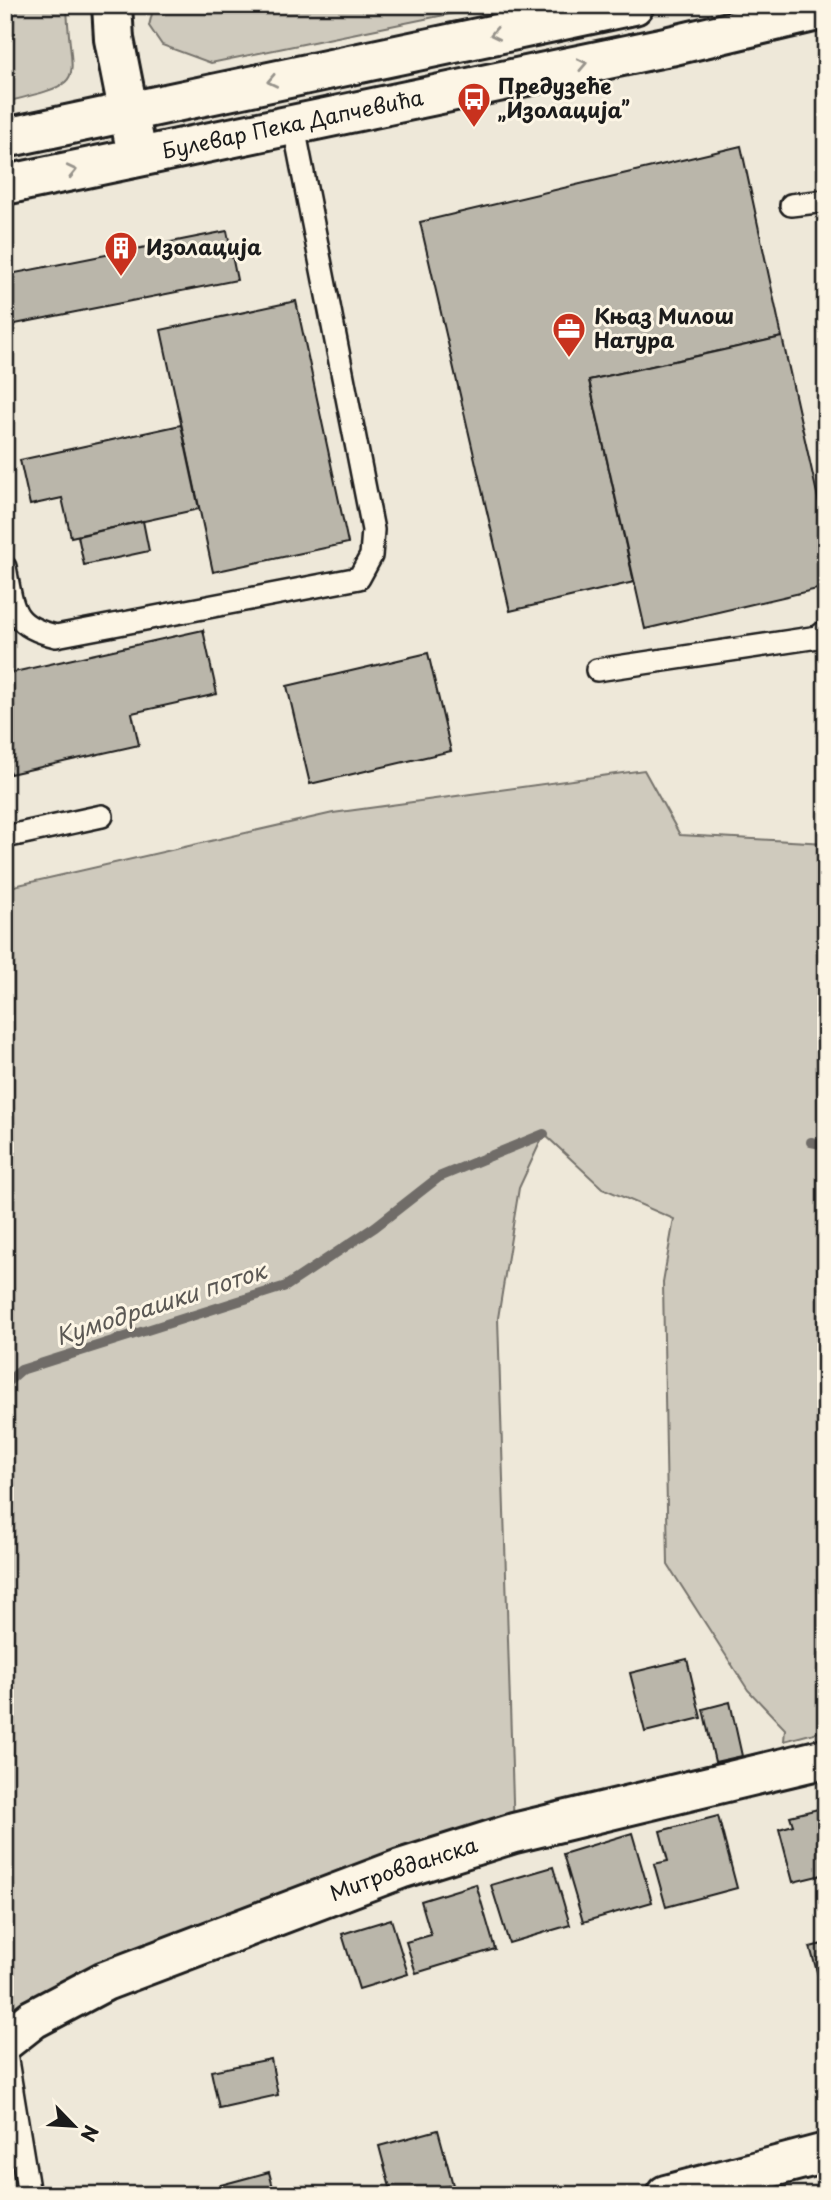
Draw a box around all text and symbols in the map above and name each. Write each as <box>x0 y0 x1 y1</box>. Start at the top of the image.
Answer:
one-way arrow <box>489 26 501 41</box>
one-way arrow <box>576 57 588 72</box>
place label: Предузеће „Изолација” <box>498 69 630 125</box>
one-way arrow <box>266 72 278 87</box>
street label: Булевар Пека Дапчевића <box>159 80 427 166</box>
bus stop icon: Предузеће „Изолација” <box>455 80 493 129</box>
one-way arrow <box>66 164 78 179</box>
building icon: Изолација <box>102 229 140 278</box>
place label: Изолација <box>146 230 262 262</box>
place label: Књаз Милош Натура <box>594 299 734 355</box>
office icon: Књаз Милош Натура <box>550 310 588 359</box>
water label: Кумодрашки поток <box>51 1251 273 1353</box>
street label: Митровданска <box>325 1828 481 1908</box>
north arrow <box>38 2092 108 2162</box>
text: N <box>74 2121 106 2146</box>

